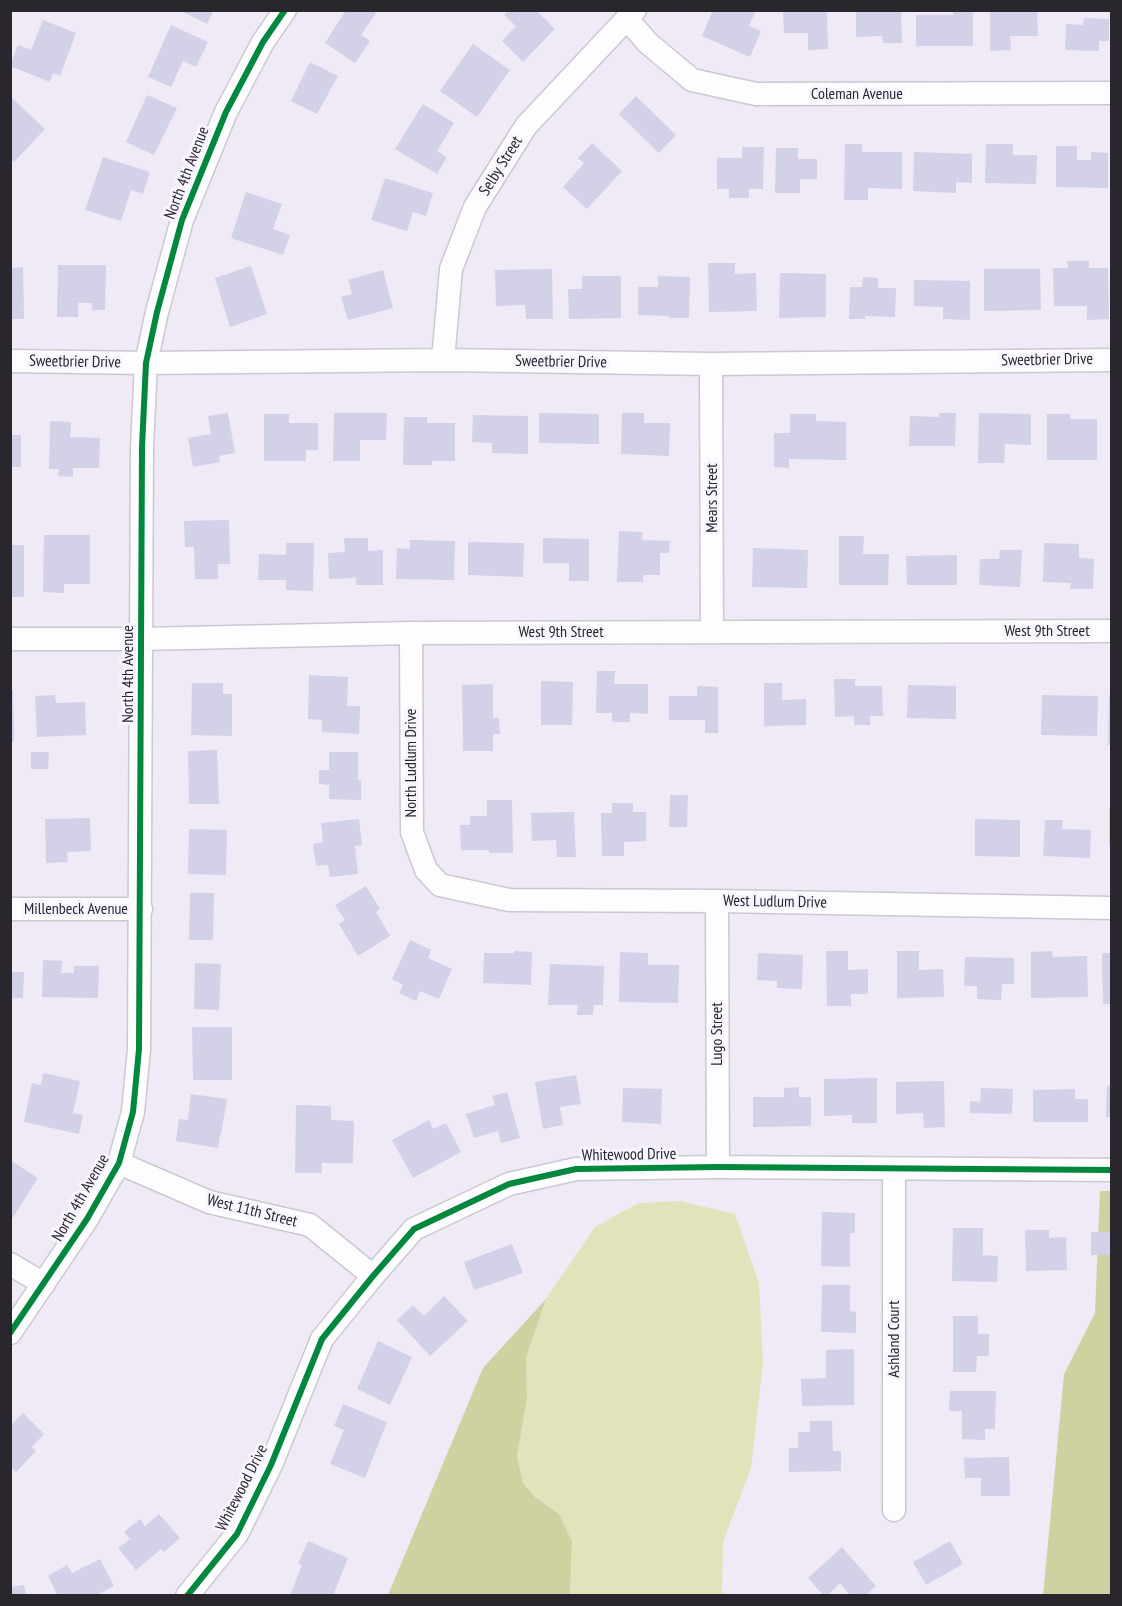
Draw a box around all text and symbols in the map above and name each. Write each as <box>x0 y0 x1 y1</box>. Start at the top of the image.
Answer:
street label: Coleman Avenue <box>811 84 903 104</box>
street label: North 4th Avenue <box>161 124 213 222</box>
street label: Selby Street <box>475 133 527 199</box>
street label: Sweetbrier Drive <box>1001 350 1093 370</box>
street label: Sweetbrier Drive <box>29 352 121 372</box>
street label: Sweetbrier Drive <box>515 352 607 372</box>
street label: Mears Street <box>702 463 722 533</box>
street label: West 9th Street <box>1004 621 1090 641</box>
street label: West 9th Street <box>518 622 604 642</box>
street label: North 4th Avenue <box>118 625 138 723</box>
street label: North Ludlum Drive <box>401 709 421 817</box>
street label: West Ludlum Drive <box>723 891 827 913</box>
street label: Millenbeck Avenue <box>24 899 128 919</box>
street label: Lugo Street <box>707 1002 727 1066</box>
street label: Whitewood Drive <box>582 1145 676 1165</box>
street label: North 4th Avenue <box>48 1151 114 1245</box>
street label: West 11th Street <box>205 1191 299 1231</box>
street label: Ashland Court <box>884 1300 904 1378</box>
street label: Whitewood Drive <box>212 1442 272 1534</box>

